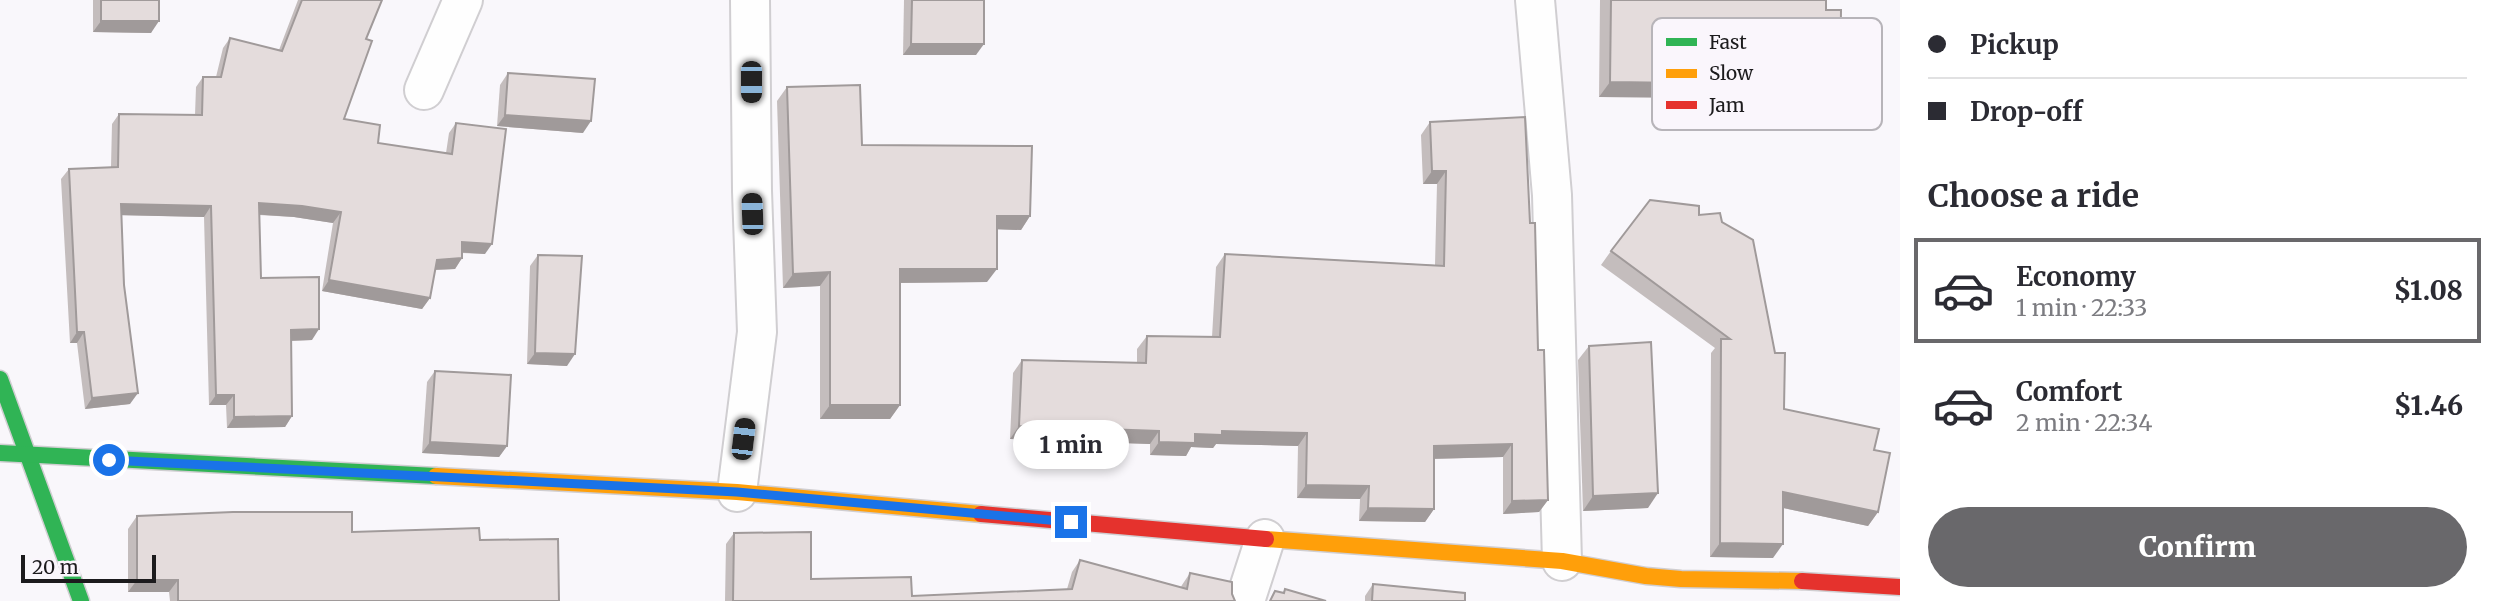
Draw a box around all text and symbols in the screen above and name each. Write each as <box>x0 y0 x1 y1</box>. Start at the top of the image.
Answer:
legend <box>1652 18 1882 130</box>
text: Pickup <box>1970 28 2059 61</box>
text: Fast <box>1709 30 1747 54</box>
car <box>741 61 762 103</box>
text: Slow <box>1709 61 1754 85</box>
text: Jam <box>1708 93 1745 117</box>
text: Drop-off <box>1970 95 2083 128</box>
text: Choose a ride <box>1928 176 2139 216</box>
car <box>741 193 764 235</box>
icon: car <box>1932 259 1995 322</box>
text: Economy <box>2016 260 2136 293</box>
text: $1.08 <box>2394 274 2463 307</box>
text: 1 min · 22:33 <box>2016 293 2147 322</box>
icon: car <box>1932 374 1995 437</box>
text: Comfort <box>2016 375 2122 408</box>
text: $1.46 <box>2394 389 2463 422</box>
text: 2 min · 22:34 <box>2016 408 2152 437</box>
car <box>731 417 756 461</box>
callout: 1 min <box>1013 420 1129 470</box>
text: 1 min <box>1039 430 1103 459</box>
route start <box>93 444 125 476</box>
route end <box>1055 506 1087 538</box>
button: Confirm <box>1928 507 2467 587</box>
scale bar <box>21 552 156 584</box>
text: 20 m <box>32 555 79 579</box>

